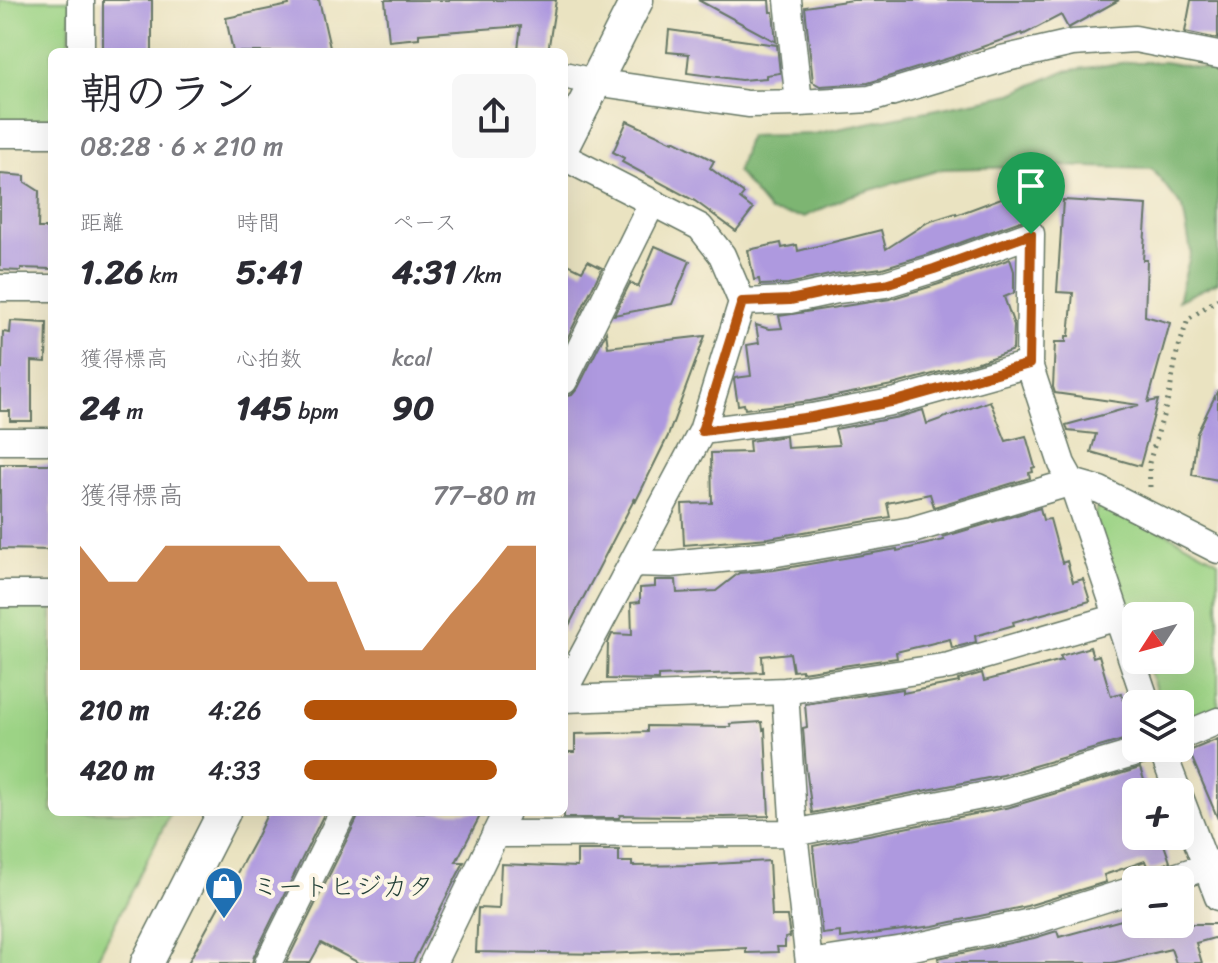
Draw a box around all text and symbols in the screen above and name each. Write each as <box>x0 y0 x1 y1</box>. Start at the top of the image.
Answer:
text: 朝のラン <box>80 54 256 132</box>
button: share <box>452 74 536 158</box>
text: 08:28 · 6 × 210 m <box>80 123 283 169</box>
pin <box>997 152 1065 234</box>
icon: arrive <box>1009 164 1053 208</box>
text: 距離 <box>80 203 124 242</box>
text: 時間 <box>236 203 280 242</box>
text: ペース <box>392 203 457 242</box>
text: 1.26 <box>80 242 144 302</box>
text: 5:41 <box>236 242 303 302</box>
text: 4:31 <box>392 242 457 302</box>
text: km <box>144 256 178 295</box>
text: /km <box>457 256 502 295</box>
text: 獲得標高 <box>80 339 168 378</box>
text: 心拍数 <box>236 339 302 378</box>
text: kcal <box>392 339 432 378</box>
text: 24 <box>80 378 121 438</box>
text: 145 <box>236 378 293 438</box>
text: 90 <box>392 378 434 438</box>
text: m <box>121 392 144 431</box>
text: bpm <box>293 392 339 431</box>
text: 獲得標高 <box>80 472 184 518</box>
text: 77–80 m <box>433 472 536 518</box>
north arrow <box>1122 602 1194 674</box>
map controls <box>1122 602 1194 938</box>
text: 210 m <box>80 687 149 733</box>
text: 4:26 <box>208 687 262 733</box>
button: layers <box>1122 690 1194 762</box>
text: 420 m <box>80 747 154 793</box>
text: 4:33 <box>208 747 261 793</box>
button: + <box>1122 778 1194 850</box>
place label: ミートヒジカタ <box>252 863 434 909</box>
shop icon: ミートヒジカタ <box>203 865 245 920</box>
button: − <box>1122 866 1194 938</box>

